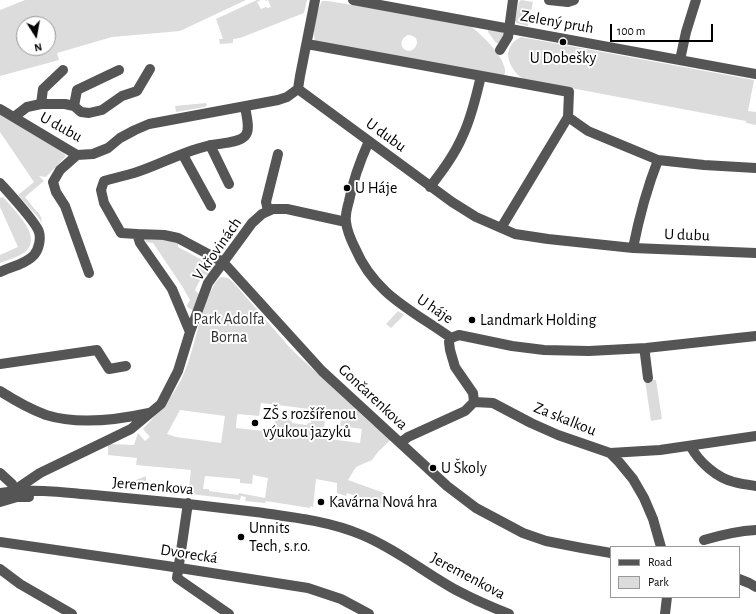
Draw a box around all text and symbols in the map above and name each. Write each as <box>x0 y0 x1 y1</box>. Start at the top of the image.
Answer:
street label: Zelený pruh <box>519 6 595 38</box>
north arrow <box>16 16 56 56</box>
scale bar <box>612 16 715 42</box>
text: 100 m <box>617 25 645 37</box>
marker: U Dobešky <box>558 37 568 47</box>
text: N <box>33 41 43 53</box>
place label: U Dobešky <box>530 48 596 68</box>
street label: U dubu <box>36 108 86 146</box>
street label: U dubu <box>362 114 410 156</box>
place label: U Háje <box>355 178 397 198</box>
marker: U Háje <box>342 183 352 193</box>
street label: V křovinách <box>188 214 246 284</box>
street label: U dubu <box>664 225 710 245</box>
street label: U háje <box>413 290 457 328</box>
park label: Park Adolfa Borna <box>193 309 265 347</box>
place label: Landmark Holding <box>480 310 596 330</box>
marker: Landmark Holding <box>467 315 477 325</box>
street label: Gončarenkova <box>334 360 412 434</box>
street label: Za skalkou <box>531 398 599 440</box>
place label: ZŠ s rozšířenou výukou jazyků <box>263 404 356 442</box>
marker: ZŠ s rozšířenou výukou jazyků <box>250 418 260 428</box>
place label: U Školy <box>441 458 487 478</box>
marker: U Školy <box>428 463 438 473</box>
street label: Jeremenkova <box>112 473 194 499</box>
place label: Kavárna Nová hra <box>329 492 437 512</box>
marker: Kavárna Nová hra <box>316 497 326 507</box>
place label: Unnits Tech, s.r.o. <box>249 518 311 556</box>
marker: Unnits Tech, s.r.o. <box>236 532 246 542</box>
street label: Dvorecká <box>159 540 219 568</box>
legend <box>610 546 740 598</box>
street label: Jeremenkova <box>427 548 509 604</box>
text: Road <box>648 556 672 568</box>
text: Park <box>648 576 669 588</box>

